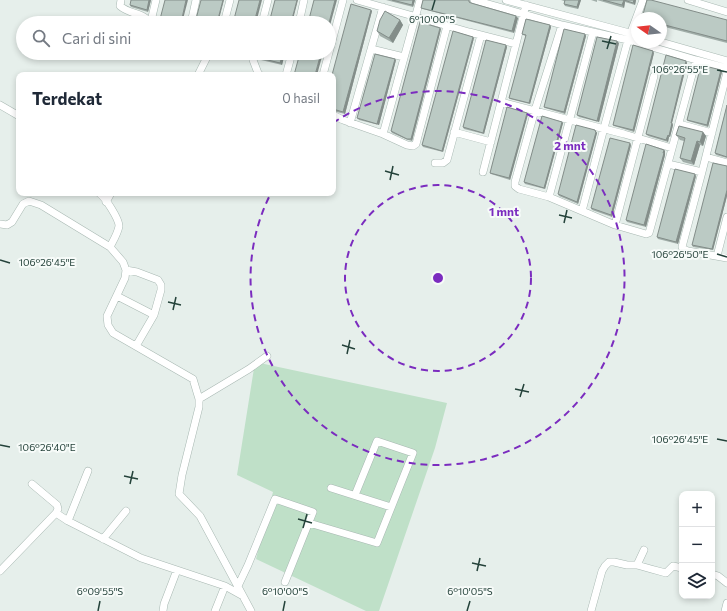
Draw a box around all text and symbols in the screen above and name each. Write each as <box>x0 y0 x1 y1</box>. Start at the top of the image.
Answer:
north arrow <box>631 12 667 48</box>
text: 6°10'00"S <box>409 13 455 25</box>
search box <box>16 16 336 60</box>
icon: search <box>30 27 52 49</box>
text: Cari di sini <box>62 29 131 47</box>
text: 106°26'55"E <box>652 63 708 75</box>
text: Terdekat <box>32 88 102 109</box>
text: 0 hasil <box>282 90 320 106</box>
text: 2 mnt <box>554 138 586 152</box>
text: 1 mnt <box>489 204 519 218</box>
text: 106°26'50"E <box>651 248 709 260</box>
text: 106°26'45"E <box>19 256 75 268</box>
centre of rings <box>431 271 445 285</box>
text: 106°26'45"E <box>652 433 708 445</box>
text: 106°26'40"E <box>18 441 76 453</box>
map controls <box>679 491 715 599</box>
button: + <box>679 491 715 527</box>
button: − <box>679 527 715 563</box>
button: layers <box>679 563 715 599</box>
text: 6°09'55"S <box>77 585 123 597</box>
text: 6°10'00"S <box>262 585 308 597</box>
text: 6°10'05"S <box>447 585 493 597</box>

